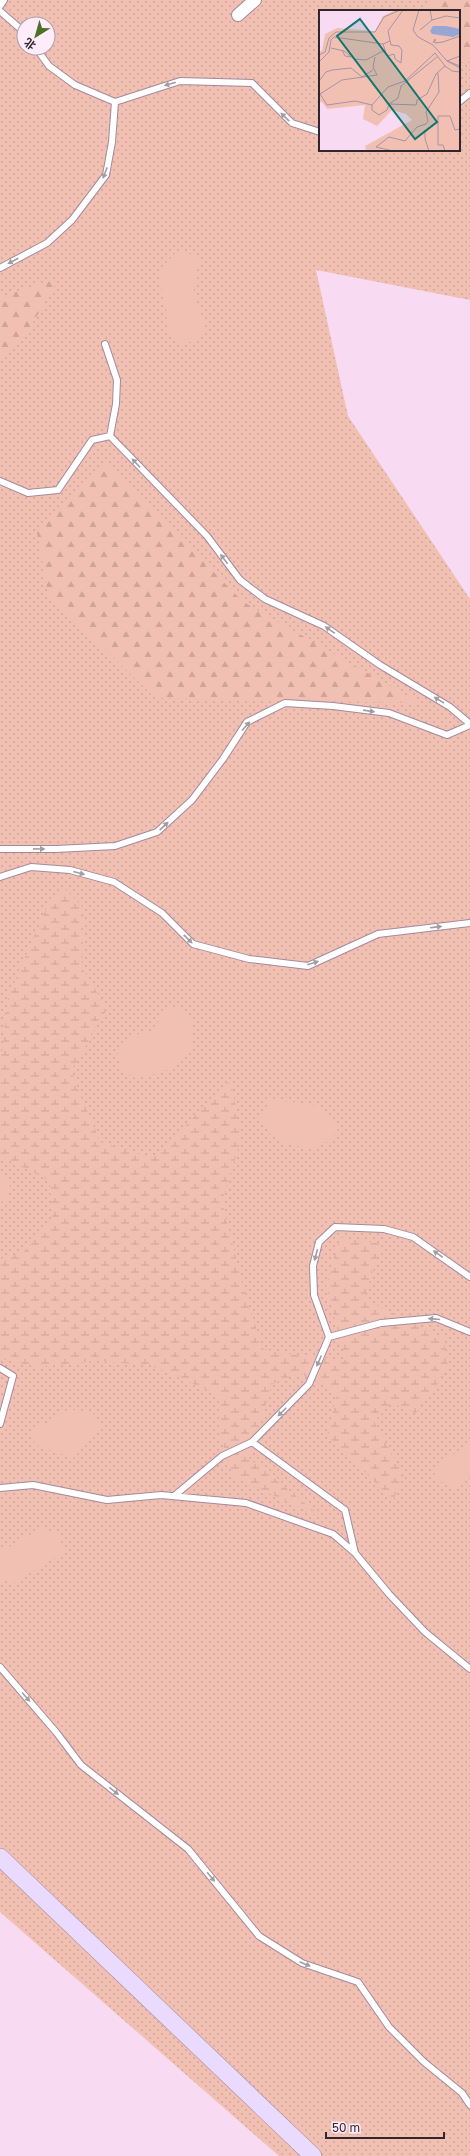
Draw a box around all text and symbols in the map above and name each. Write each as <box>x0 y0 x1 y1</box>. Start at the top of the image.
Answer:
inset map <box>319 10 460 151</box>
north arrow <box>16 16 56 56</box>
text: 北 <box>21 36 38 53</box>
one-way arrow <box>164 81 176 87</box>
one-way arrow <box>280 112 290 122</box>
one-way arrow <box>102 168 108 180</box>
one-way arrow <box>7 258 19 264</box>
one-way arrow <box>131 458 141 468</box>
one-way arrow <box>220 553 228 564</box>
one-way arrow <box>325 626 335 634</box>
one-way arrow <box>433 697 445 704</box>
one-way arrow <box>363 708 375 714</box>
one-way arrow <box>241 721 250 731</box>
one-way arrow <box>159 821 169 830</box>
one-way arrow <box>33 846 46 852</box>
one-way arrow <box>73 870 85 876</box>
one-way arrow <box>430 924 442 931</box>
one-way arrow <box>183 934 193 944</box>
one-way arrow <box>308 960 320 966</box>
one-way arrow <box>313 1249 319 1261</box>
one-way arrow <box>433 1250 443 1258</box>
one-way arrow <box>427 1316 440 1322</box>
one-way arrow <box>316 1355 322 1366</box>
one-way arrow <box>277 1407 287 1417</box>
one-way arrow <box>21 1692 30 1702</box>
one-way arrow <box>108 1787 119 1795</box>
one-way arrow <box>206 1871 215 1882</box>
one-way arrow <box>299 1961 310 1967</box>
scale bar <box>326 2114 444 2140</box>
text: 50 m <box>332 2120 360 2135</box>

